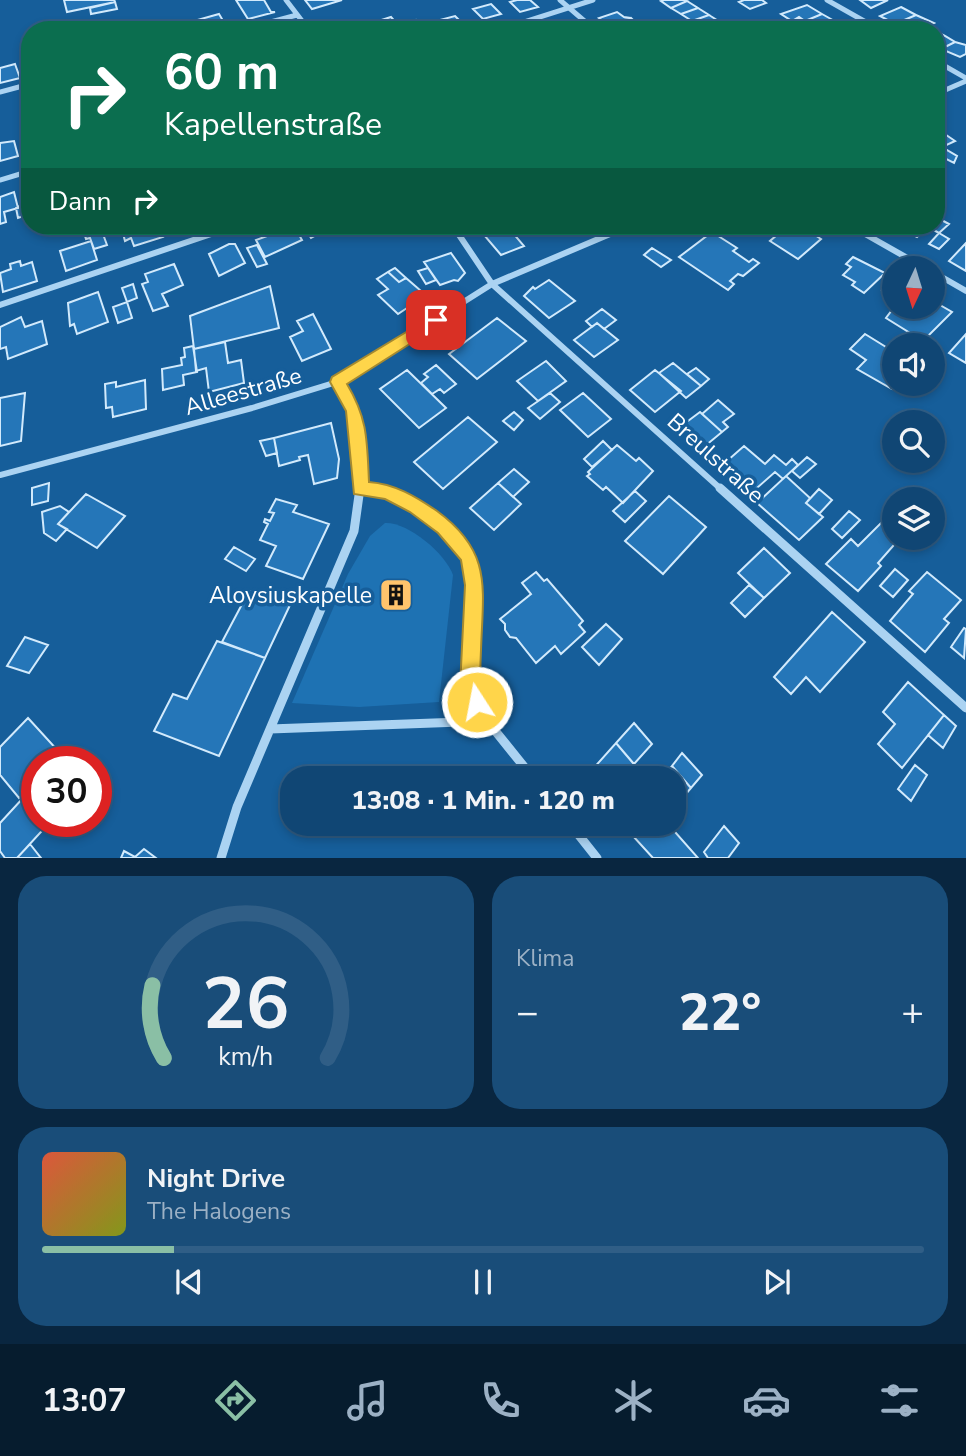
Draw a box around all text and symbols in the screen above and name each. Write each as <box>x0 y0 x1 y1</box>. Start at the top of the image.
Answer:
text: 60 m <box>164 39 279 106</box>
icon: right <box>49 49 140 140</box>
text: Kapellenstraße <box>164 103 382 146</box>
icon: right <box>126 182 164 220</box>
text: Dann <box>49 184 112 219</box>
north arrow <box>882 256 945 318</box>
map controls <box>882 256 945 550</box>
pin <box>406 290 466 350</box>
icon: arrive <box>417 301 455 339</box>
button: sound <box>882 333 945 396</box>
street label: Alleestraße <box>181 360 305 423</box>
street label: Breulstraße <box>660 406 771 510</box>
button: search <box>882 410 945 473</box>
button: layers <box>882 487 945 550</box>
building icon: Aloysiuskapelle <box>377 576 415 614</box>
place label: Aloysiuskapelle <box>209 580 372 611</box>
position arrow <box>440 665 514 739</box>
speed limit sign: 30 <box>21 746 112 837</box>
text: 13:08 · 1 Min. · 120 m <box>351 783 615 818</box>
text: Klima <box>516 943 574 974</box>
text: 26 <box>202 955 290 1055</box>
text: 22° <box>679 977 761 1048</box>
text: − <box>516 987 539 1038</box>
text: + <box>901 987 924 1038</box>
text: km/h <box>218 1040 274 1074</box>
text: Night Drive <box>147 1161 285 1196</box>
text: The Halogens <box>147 1196 291 1227</box>
icon: previous <box>170 1263 208 1301</box>
icon: pause <box>464 1263 502 1301</box>
icon: next <box>758 1263 796 1301</box>
icon: directions <box>211 1376 260 1425</box>
icon: music <box>343 1376 392 1425</box>
icon: phone <box>476 1376 525 1425</box>
icon: climate <box>609 1376 658 1425</box>
icon: car <box>742 1376 791 1425</box>
icon: filters <box>875 1376 924 1425</box>
text: 13:07 <box>42 1379 127 1422</box>

